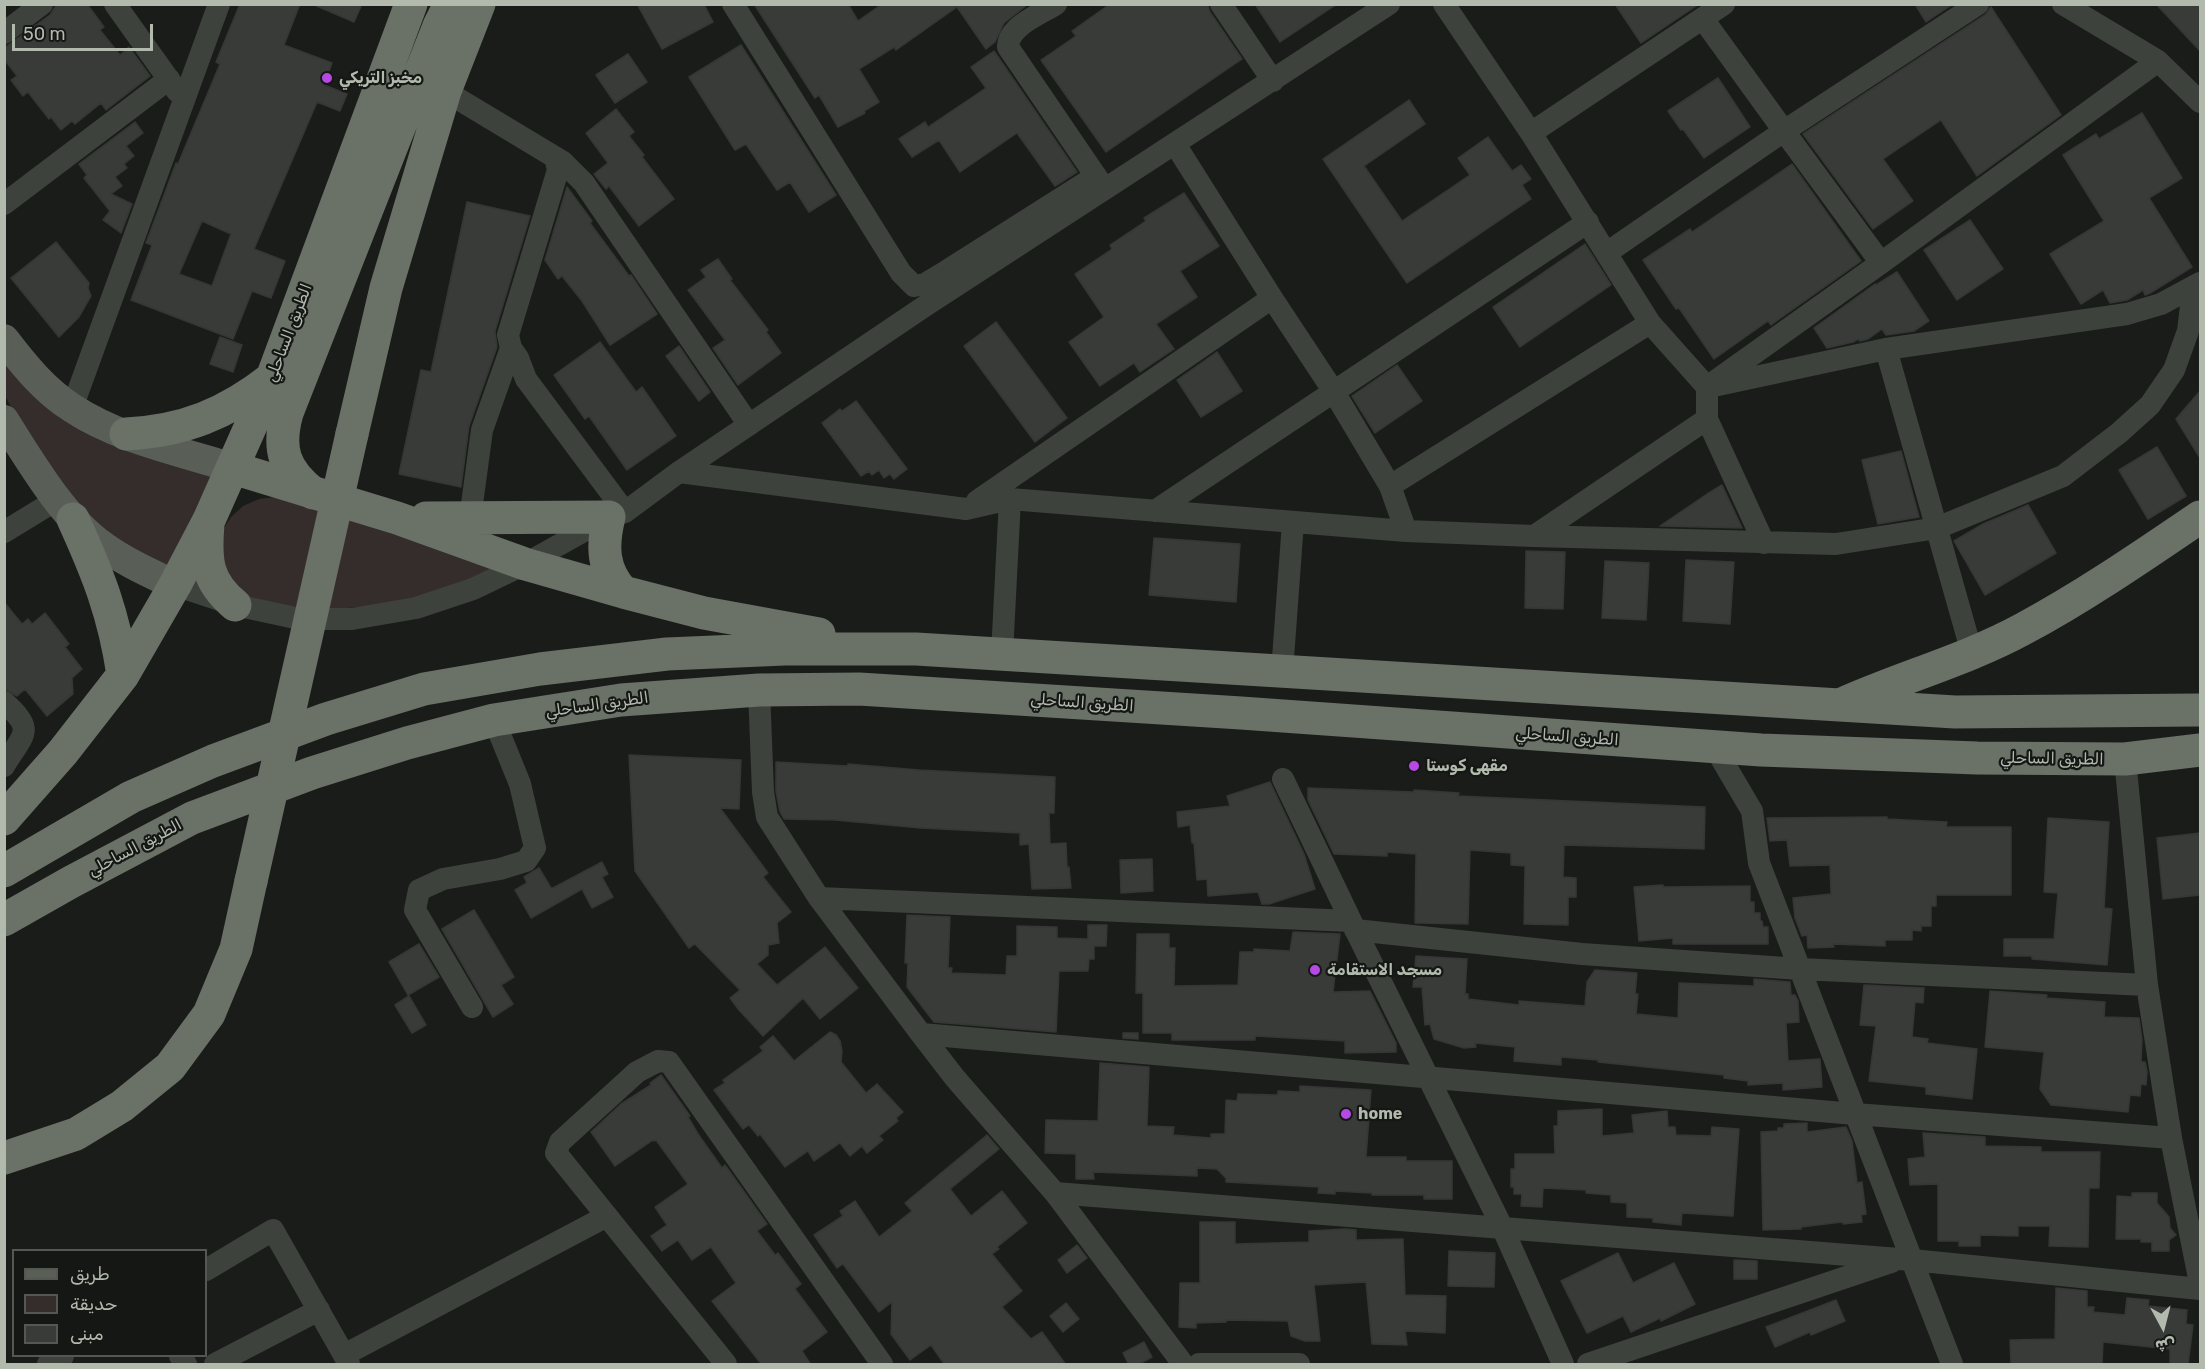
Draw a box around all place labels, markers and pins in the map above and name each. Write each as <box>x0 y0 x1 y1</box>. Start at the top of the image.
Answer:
place label: مخبز التريكي <box>339 68 422 88</box>
marker: مخبز التريكي <box>320 71 334 85</box>
place label: مقهى كوستا <box>1426 756 1508 776</box>
marker: مقهى كوستا <box>1407 759 1421 773</box>
place label: مسجد الاستقامة <box>1327 960 1442 980</box>
marker: مسجد الاستقامة <box>1308 963 1322 977</box>
place label: home <box>1358 1104 1402 1124</box>
marker: home <box>1339 1107 1353 1121</box>

